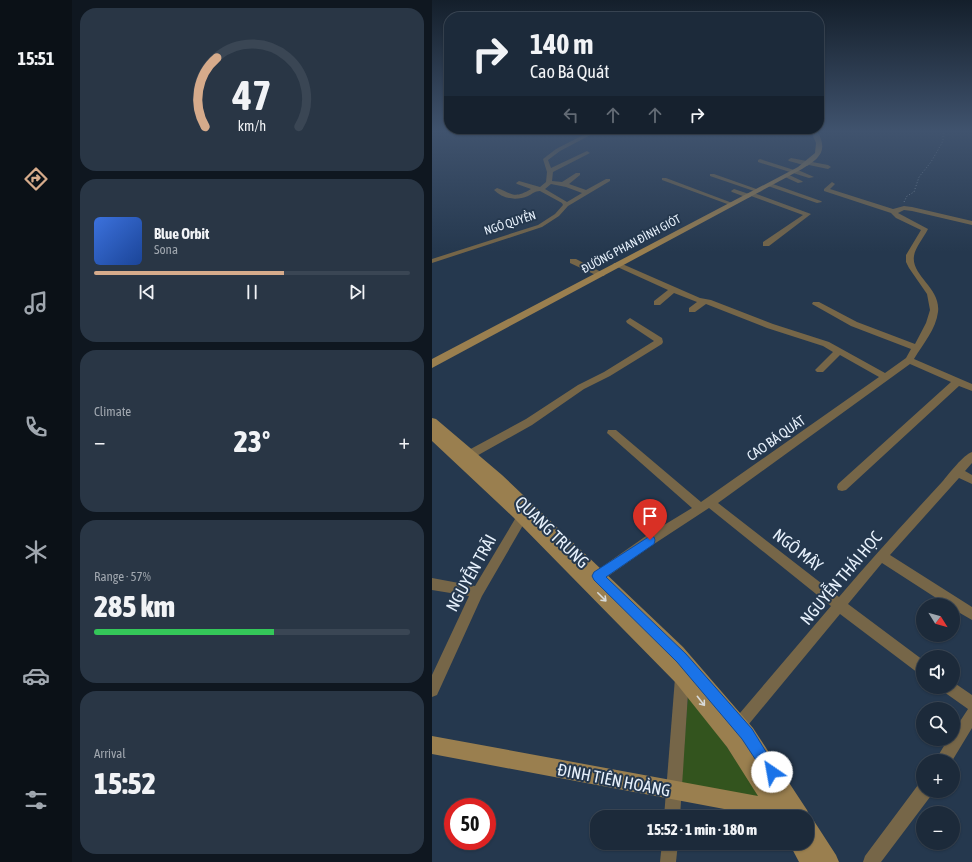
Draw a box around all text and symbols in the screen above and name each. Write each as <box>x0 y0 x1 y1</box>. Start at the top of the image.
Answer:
icon: right <box>464 28 516 80</box>
text: 140 m <box>530 28 593 60</box>
text: 15:51 <box>17 48 55 69</box>
text: Cao Bá Quát <box>530 61 610 82</box>
text: 47 <box>231 71 272 119</box>
icon: left <box>560 104 582 126</box>
icon: ahead <box>602 104 624 126</box>
icon: ahead <box>644 104 666 126</box>
icon: right <box>686 104 708 126</box>
text: km/h <box>238 118 266 134</box>
icon: directions <box>22 165 50 193</box>
street label: NGÔ QUYỀN <box>482 208 538 238</box>
street label: ĐƯỜNG PHAN ĐÌNH GIÓT <box>579 212 684 276</box>
text: Blue Orbit <box>154 225 209 242</box>
text: Sona <box>154 242 178 257</box>
icon: previous <box>136 281 158 303</box>
icon: pause <box>241 281 263 303</box>
icon: next <box>346 281 368 303</box>
icon: music <box>22 289 50 317</box>
text: Climate <box>94 404 131 419</box>
street label: CAO BÁ QUÁT <box>744 412 808 464</box>
icon: phone <box>22 413 50 441</box>
text: 23° <box>234 424 270 458</box>
text: − <box>94 428 105 454</box>
text: + <box>399 428 410 454</box>
street label: QUANG TRUNG <box>511 492 593 572</box>
pin <box>633 499 667 540</box>
icon: arrive <box>639 505 661 527</box>
street label: NGÔ MÂY <box>769 524 827 576</box>
street label: NGUYỄN THÁI HỌC <box>795 526 886 629</box>
street label: NGUYỄN TRÃI <box>441 531 500 615</box>
icon: climate <box>22 538 50 566</box>
text: Range · 57% <box>94 569 151 584</box>
text: 285 km <box>94 589 175 623</box>
one-way arrow <box>597 592 607 602</box>
north arrow <box>916 598 960 642</box>
map controls <box>916 598 960 850</box>
button: sound <box>916 650 960 694</box>
icon: car <box>22 662 50 690</box>
one-way arrow <box>697 695 705 706</box>
button: search <box>916 702 960 746</box>
text: Arrival <box>94 746 126 761</box>
position arrow <box>751 751 793 793</box>
button: + <box>916 754 960 798</box>
street label: ĐINH TIÊN HOÀNG <box>556 759 672 801</box>
text: 15:52 <box>94 766 156 800</box>
icon: filters <box>22 786 50 814</box>
speed limit sign: 50 <box>444 798 496 850</box>
button: − <box>916 806 960 850</box>
text: 15:52 · 1 min · 180 m <box>647 821 757 838</box>

